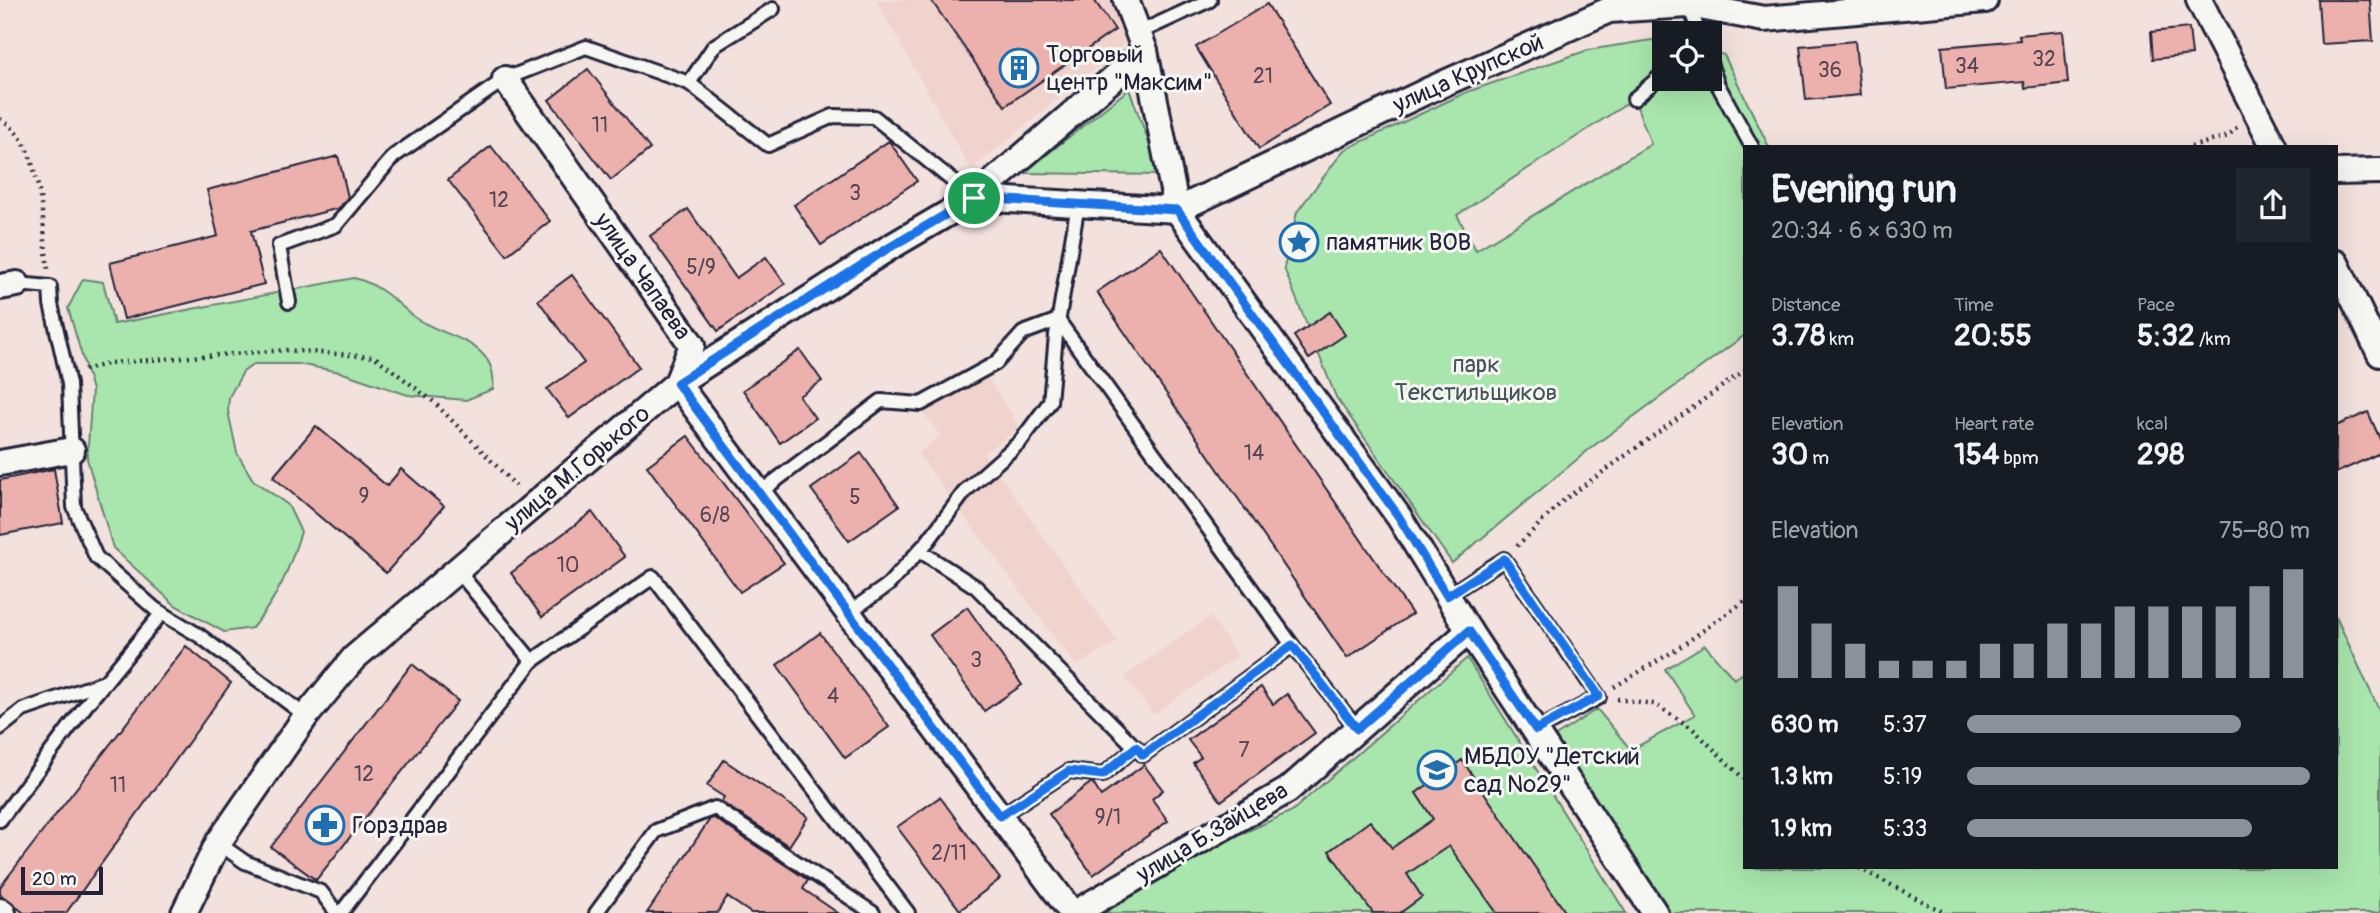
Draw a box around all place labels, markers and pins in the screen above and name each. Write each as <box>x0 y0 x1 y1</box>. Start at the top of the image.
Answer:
place label: Торговый центр "Максим" <box>1046 40 1212 97</box>
building icon: Торговый центр "Максим" <box>998 47 1040 89</box>
pin <box>944 168 1004 228</box>
place icon: памятник ВОВ <box>1278 221 1320 263</box>
place label: памятник ВОВ <box>1326 228 1471 257</box>
place label: МБДОУ "Детский сад №29" <box>1464 742 1640 799</box>
school or university icon: МБДОУ "Детский сад №29" <box>1416 749 1458 791</box>
pharmacy icon: Горздрав <box>304 804 346 846</box>
place label: Горздрав <box>352 811 448 840</box>

